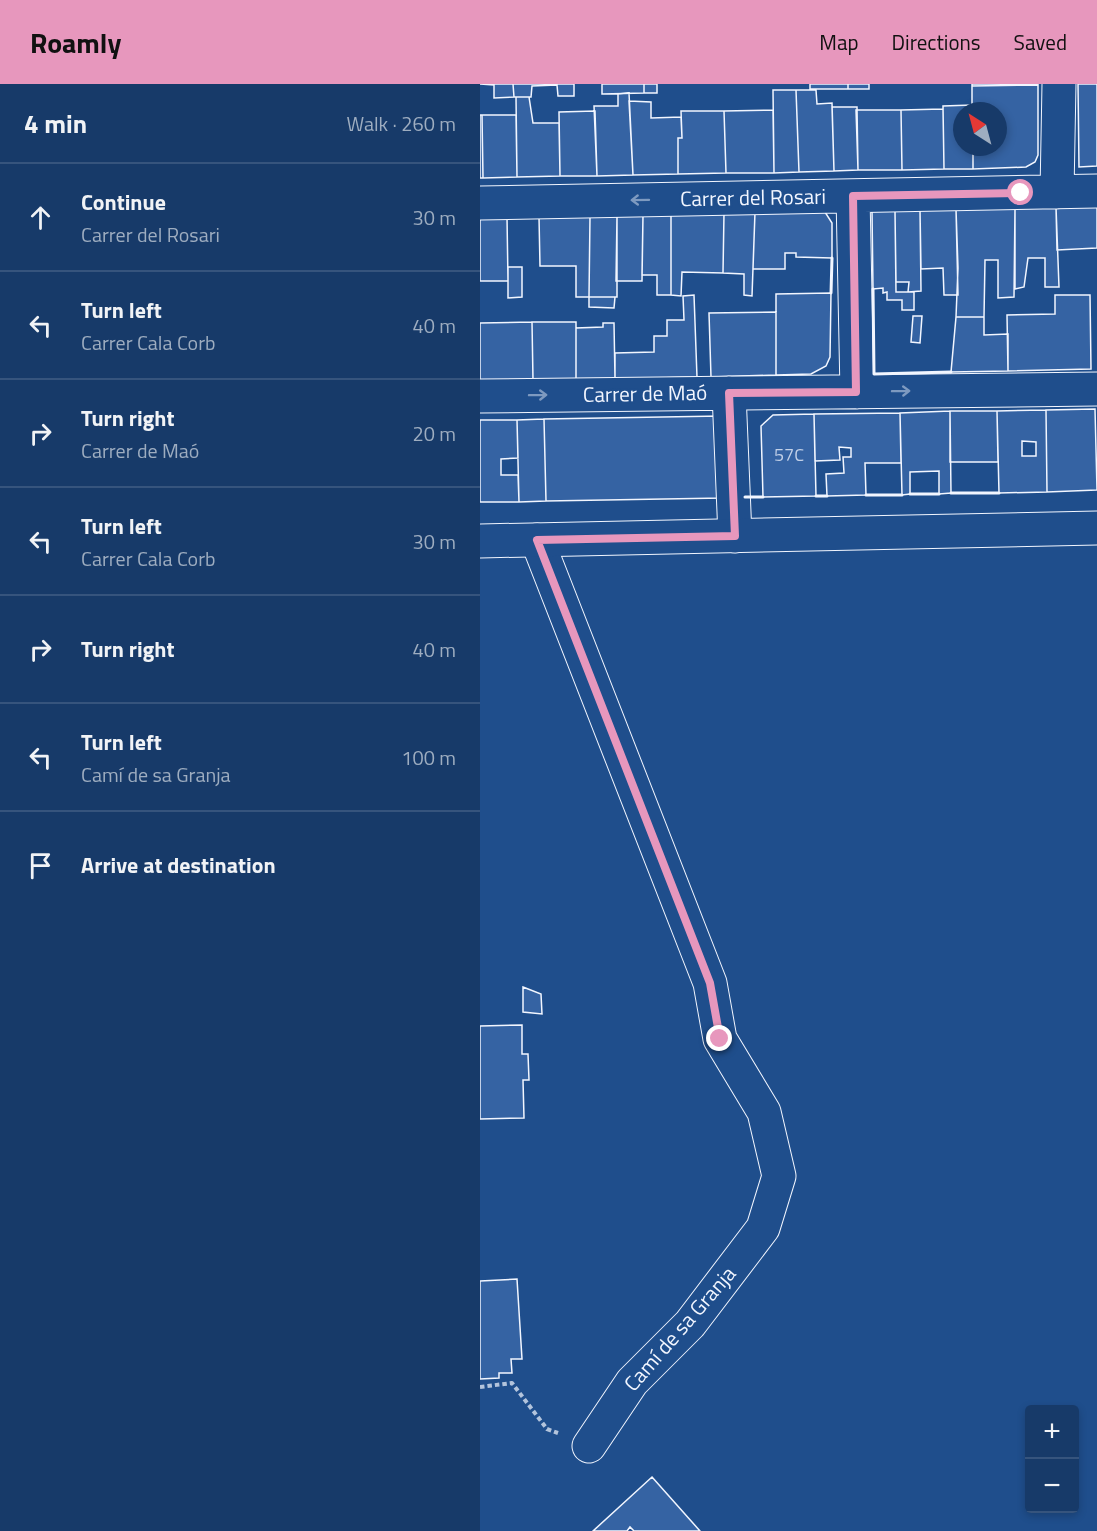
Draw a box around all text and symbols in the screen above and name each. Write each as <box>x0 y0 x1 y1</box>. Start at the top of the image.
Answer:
text: Roamly <box>30 21 121 64</box>
text: Map <box>819 26 859 58</box>
text: Directions <box>892 26 981 58</box>
text: Saved <box>1014 26 1067 58</box>
north arrow <box>953 102 1007 156</box>
text: 4 min <box>24 104 87 143</box>
text: Walk · 260 m <box>347 108 456 139</box>
route start <box>1007 179 1033 205</box>
street label: Carrer del Rosari <box>680 180 826 214</box>
text: Continue <box>81 185 166 219</box>
one-way arrow <box>630 194 650 206</box>
icon: ahead <box>24 201 57 234</box>
text: 30 m <box>412 202 456 233</box>
text: Carrer del Rosari <box>81 219 220 250</box>
text: Turn left <box>81 293 162 327</box>
icon: left <box>24 309 57 342</box>
text: 40 m <box>412 310 456 341</box>
text: Carrer Cala Corb <box>81 327 216 358</box>
street label: Carrer de Maó <box>583 376 707 410</box>
one-way arrow <box>891 385 911 397</box>
one-way arrow <box>528 390 548 401</box>
text: Turn right <box>81 401 175 435</box>
icon: right <box>24 417 57 450</box>
text: 20 m <box>412 418 456 449</box>
text: Carrer de Maó <box>81 435 199 466</box>
house number: 57C <box>774 441 804 468</box>
text: Turn left <box>81 509 162 543</box>
icon: left <box>24 525 57 558</box>
text: 30 m <box>412 526 456 557</box>
text: Carrer Cala Corb <box>81 543 216 574</box>
text: Turn right <box>81 632 175 666</box>
icon: right <box>24 633 57 666</box>
text: 40 m <box>412 634 456 665</box>
text: Turn left <box>81 725 162 759</box>
icon: left <box>24 741 57 774</box>
text: 100 m <box>401 742 456 773</box>
text: Camí de sa Granja <box>81 759 231 790</box>
text: Arrive at destination <box>81 848 276 882</box>
icon: arrive <box>24 849 57 882</box>
route end <box>706 1025 732 1051</box>
street label: Camí de sa Granja <box>616 1258 743 1398</box>
map controls <box>1025 1405 1079 1513</box>
button: + <box>1025 1405 1079 1459</box>
button: − <box>1025 1459 1079 1513</box>

